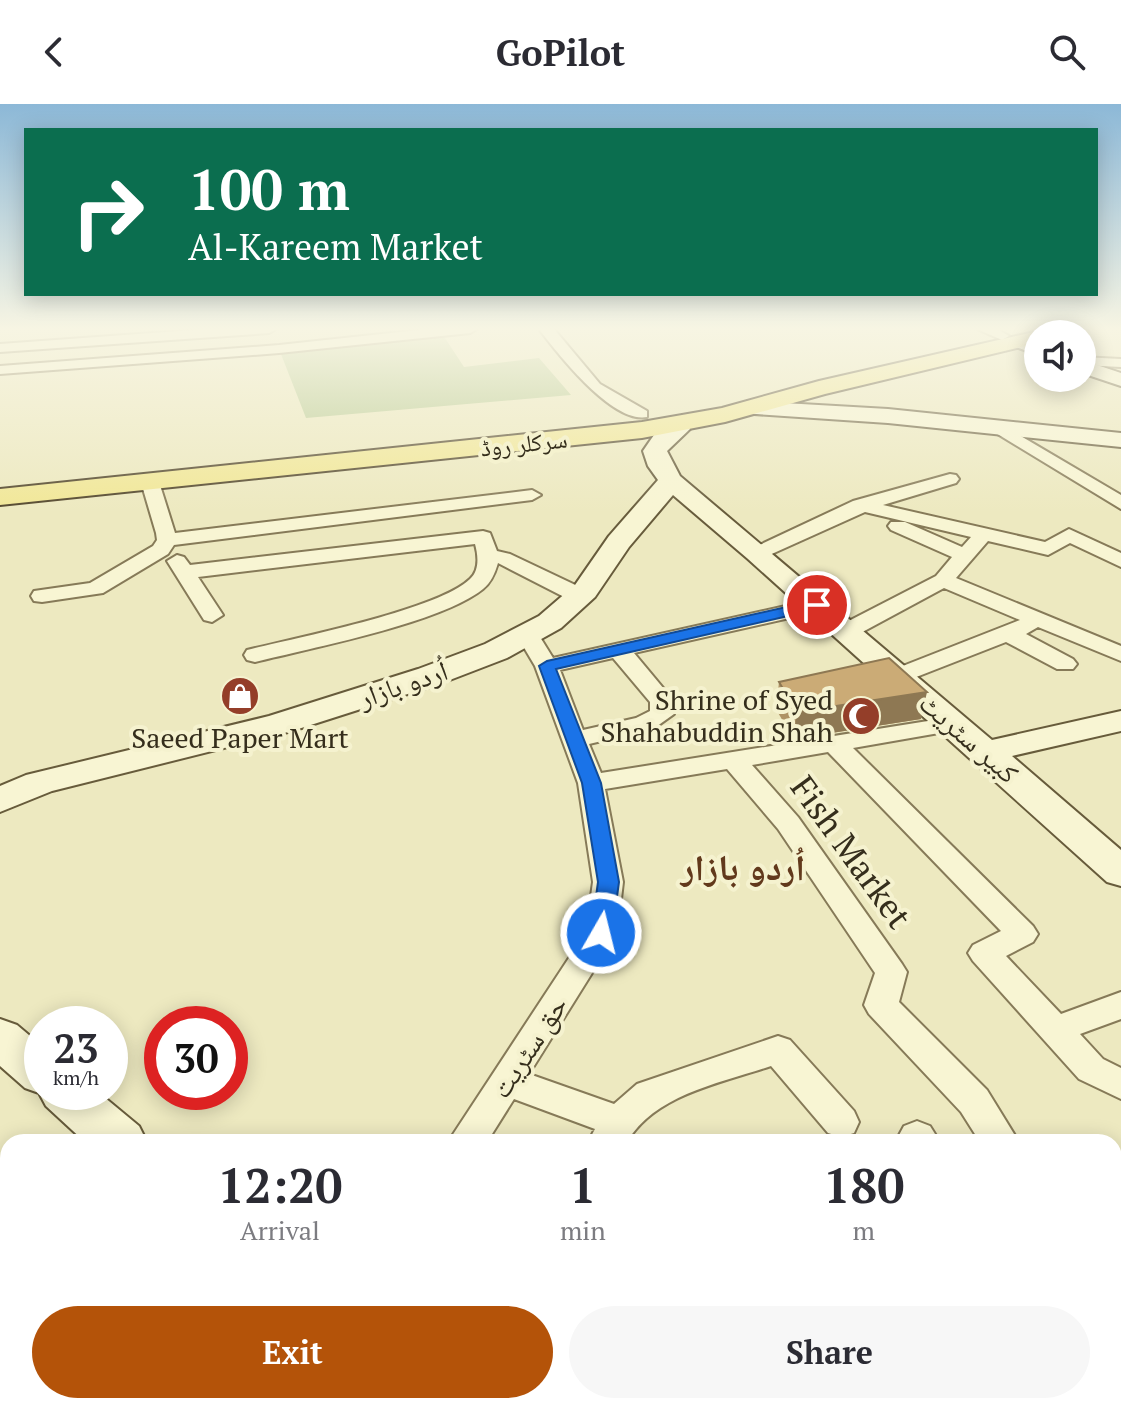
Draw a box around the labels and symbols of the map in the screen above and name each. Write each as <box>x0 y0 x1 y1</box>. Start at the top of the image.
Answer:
street label: سرکلر روڈ <box>479 423 569 463</box>
pin <box>783 571 851 639</box>
street label: اُردو بازار <box>352 651 452 716</box>
shop icon: Saeed Paper Mart <box>219 675 261 717</box>
place label: Shrine of Syed Shahabuddin Shah <box>601 681 833 750</box>
street label: کبیر سٹریٹ <box>912 684 1027 791</box>
mosque icon: Shrine of Syed Shahabuddin Shah <box>840 695 882 737</box>
place label: Saeed Paper Mart <box>131 719 349 756</box>
street label: Fish Market <box>781 766 922 937</box>
district label: اُردو بازار <box>679 843 805 890</box>
position arrow <box>559 891 643 975</box>
street label: حق سٹریت <box>482 988 575 1105</box>
speed limit sign: 30 <box>144 1006 248 1110</box>

